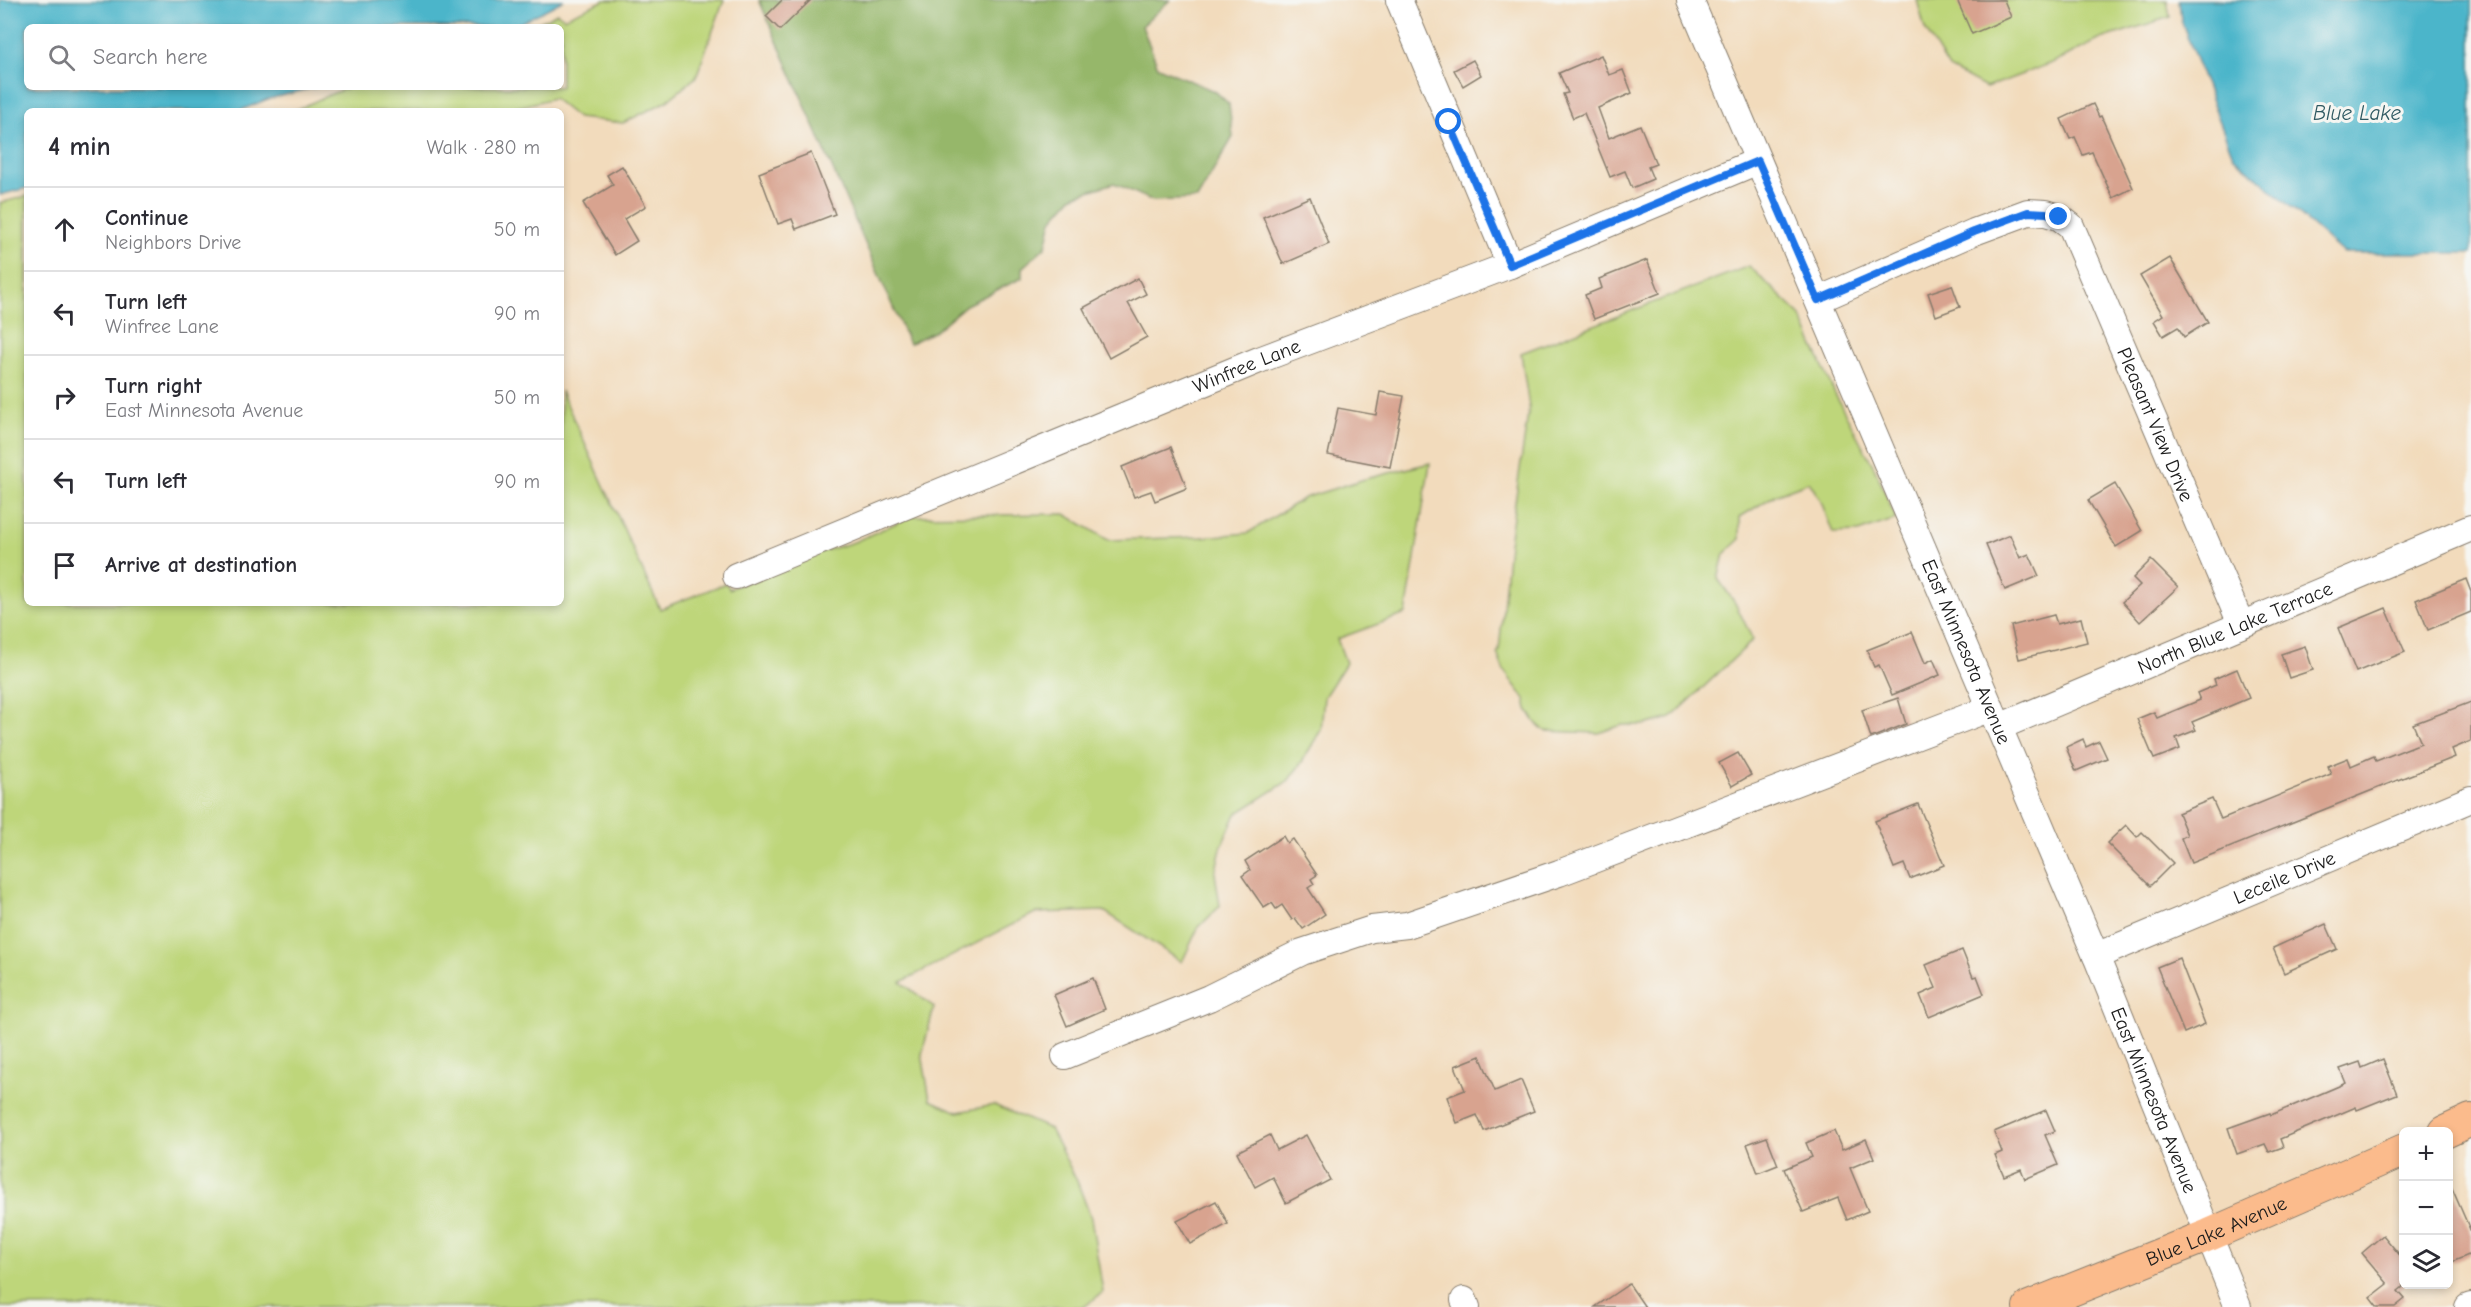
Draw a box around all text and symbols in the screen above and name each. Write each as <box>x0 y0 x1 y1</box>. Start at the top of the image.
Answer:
search box <box>24 24 564 90</box>
icon: search <box>45 41 78 74</box>
text: Search here <box>93 44 208 70</box>
water label: Blue Lake <box>2313 101 2401 125</box>
route start <box>1435 108 1461 134</box>
text: 4 min <box>48 132 111 162</box>
text: Walk · 280 m <box>427 136 540 159</box>
route end <box>2045 203 2071 229</box>
text: Continue <box>105 205 188 231</box>
icon: ahead <box>48 213 81 246</box>
text: 50 m <box>494 218 540 241</box>
text: Neighbors Drive <box>105 231 241 254</box>
text: Turn left <box>105 289 187 315</box>
icon: left <box>48 297 81 330</box>
text: 90 m <box>494 302 540 325</box>
text: Winfree Lane <box>105 315 219 338</box>
street label: Winfree Lane <box>1189 334 1303 398</box>
street label: Pleasant View Drive <box>2113 344 2199 505</box>
text: Turn right <box>105 373 202 399</box>
icon: right <box>48 381 81 414</box>
text: 50 m <box>494 386 540 409</box>
text: East Minnesota Avenue <box>105 399 303 422</box>
icon: left <box>48 465 81 498</box>
text: Turn left <box>105 468 187 494</box>
text: 90 m <box>494 470 540 493</box>
icon: arrive <box>48 549 81 582</box>
text: Arrive at destination <box>105 552 297 578</box>
street label: East Minnesota Avenue <box>1917 556 2016 747</box>
street label: North Blue Lake Terrace <box>2134 576 2336 679</box>
street label: Leceile Drive <box>2230 846 2338 909</box>
street label: East Minnesota Avenue <box>2106 1004 2202 1196</box>
map controls <box>2399 1127 2453 1289</box>
button: + <box>2399 1127 2453 1181</box>
button: − <box>2399 1181 2453 1235</box>
street label: Blue Lake Avenue <box>2142 1191 2290 1271</box>
button: layers <box>2399 1235 2453 1289</box>

